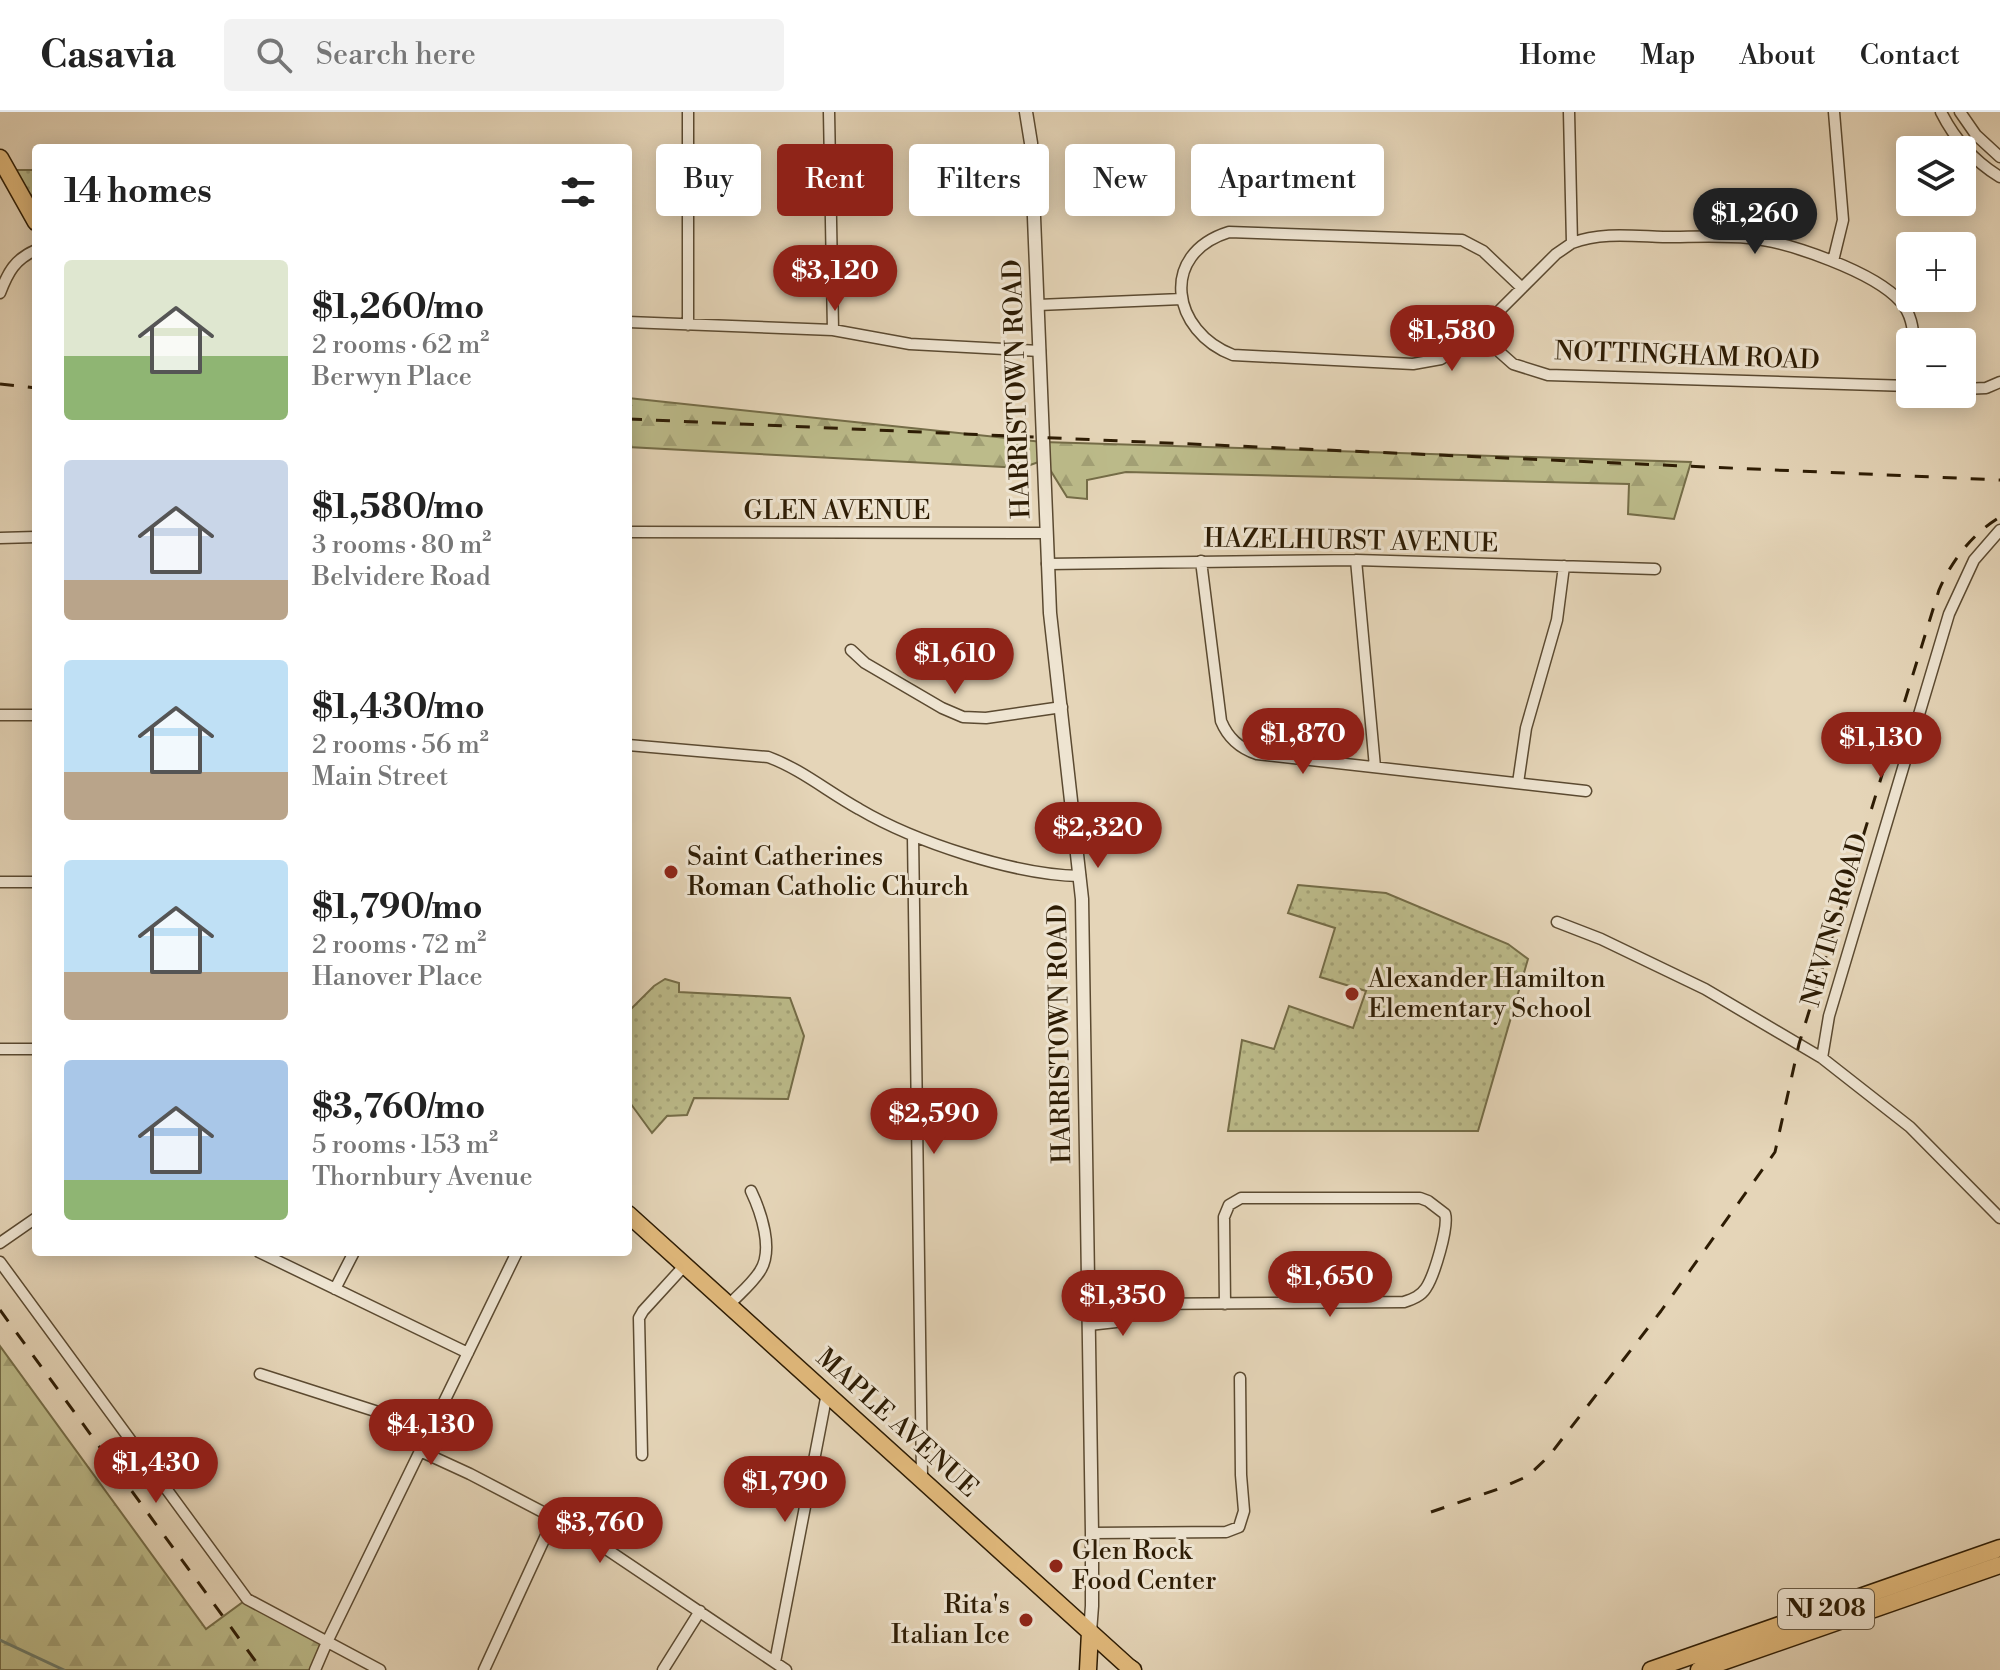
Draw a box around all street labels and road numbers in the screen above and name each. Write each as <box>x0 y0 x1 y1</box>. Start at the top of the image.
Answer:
street label: HARRISTOWN ROAD <box>996 259 1038 519</box>
street label: NOTTINGHAM ROAD <box>1554 335 1820 377</box>
street label: GLEN AVENUE <box>744 495 930 527</box>
street label: HAZELHURST AVENUE <box>1203 522 1499 560</box>
street label: NEVINS ROAD <box>1795 830 1875 1010</box>
street label: HARRISTOWN ROAD <box>1042 904 1078 1164</box>
street label: MAPLE AVENUE <box>809 1342 985 1504</box>
road number: NJ 208 <box>1778 1589 1874 1629</box>

